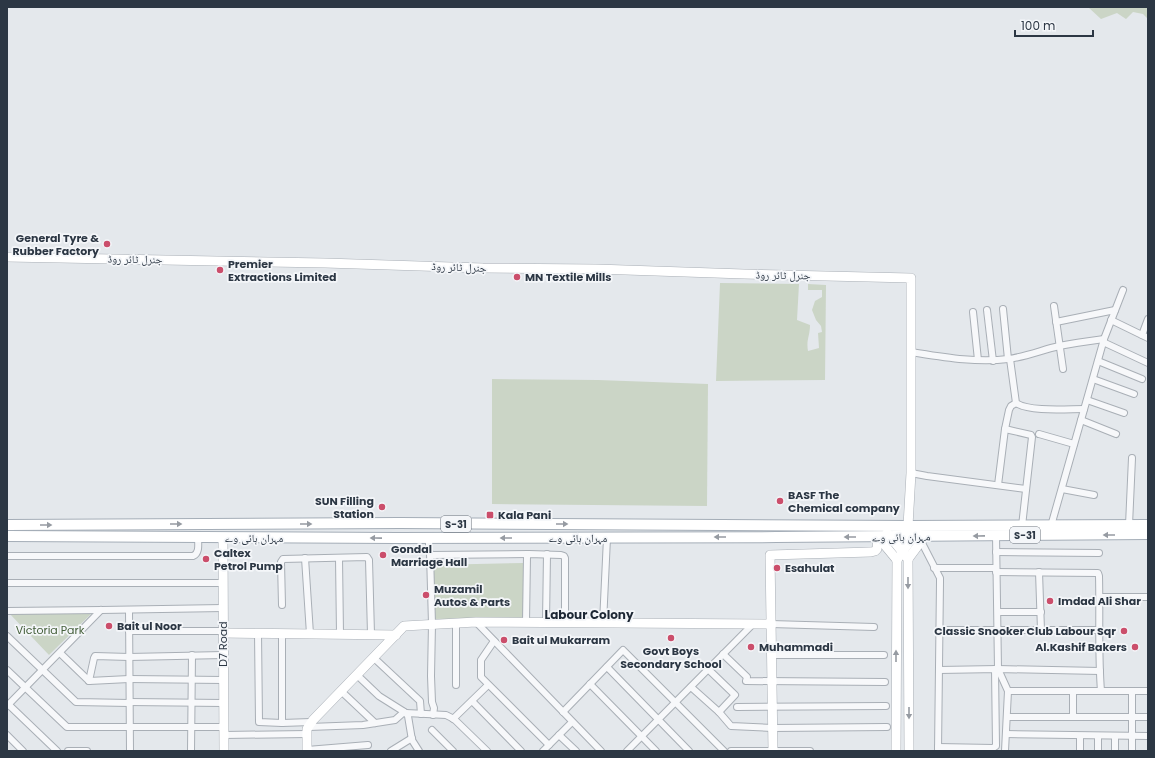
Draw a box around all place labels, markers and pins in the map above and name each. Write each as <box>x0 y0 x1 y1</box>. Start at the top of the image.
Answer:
place label: General Tyre & Rubber Factory <box>12 230 99 259</box>
marker: General Tyre & Rubber Factory <box>102 239 112 249</box>
place label: Premier Extractions Limited <box>228 256 336 285</box>
marker: Premier Extractions Limited <box>215 265 225 275</box>
place label: MN Textile Mills <box>525 269 611 285</box>
marker: MN Textile Mills <box>512 272 522 282</box>
place label: BASF The Chemical company <box>788 487 900 516</box>
place label: SUN Filling Station <box>315 493 374 522</box>
marker: BASF The Chemical company <box>775 496 785 506</box>
marker: SUN Filling Station <box>377 502 387 512</box>
place label: Kala Pani <box>498 507 551 523</box>
marker: Kala Pani <box>485 510 495 520</box>
place label: Gondal Marriage Hall <box>391 541 467 570</box>
place label: Caltex Petrol Pump <box>214 545 283 574</box>
marker: Gondal Marriage Hall <box>378 550 388 560</box>
marker: Caltex Petrol Pump <box>201 554 211 564</box>
place label: Esahulat <box>785 560 835 576</box>
marker: Esahulat <box>772 563 782 573</box>
place label: Muzamil Autos & Parts <box>434 581 510 610</box>
marker: Muzamil Autos & Parts <box>421 590 431 600</box>
place label: Imdad Ali Shar <box>1058 593 1141 609</box>
marker: Imdad Ali Shar <box>1045 596 1055 606</box>
place label: Bait ul Noor <box>117 618 182 634</box>
marker: Bait ul Noor <box>104 621 114 631</box>
place label: Classic Snooker Club Labour Sqr <box>934 623 1116 639</box>
marker: Classic Snooker Club Labour Sqr <box>1119 626 1129 636</box>
place label: Bait ul Mukarram <box>512 632 610 648</box>
marker: Govt Boys Secondary School <box>666 633 676 643</box>
marker: Bait ul Mukarram <box>499 635 509 645</box>
place label: Muhammadi <box>759 639 833 655</box>
place label: Al.Kashif Bakers <box>1035 639 1127 655</box>
marker: Muhammadi <box>746 642 756 652</box>
marker: Al.Kashif Bakers <box>1130 642 1140 652</box>
place label: Govt Boys Secondary School <box>620 643 722 672</box>

